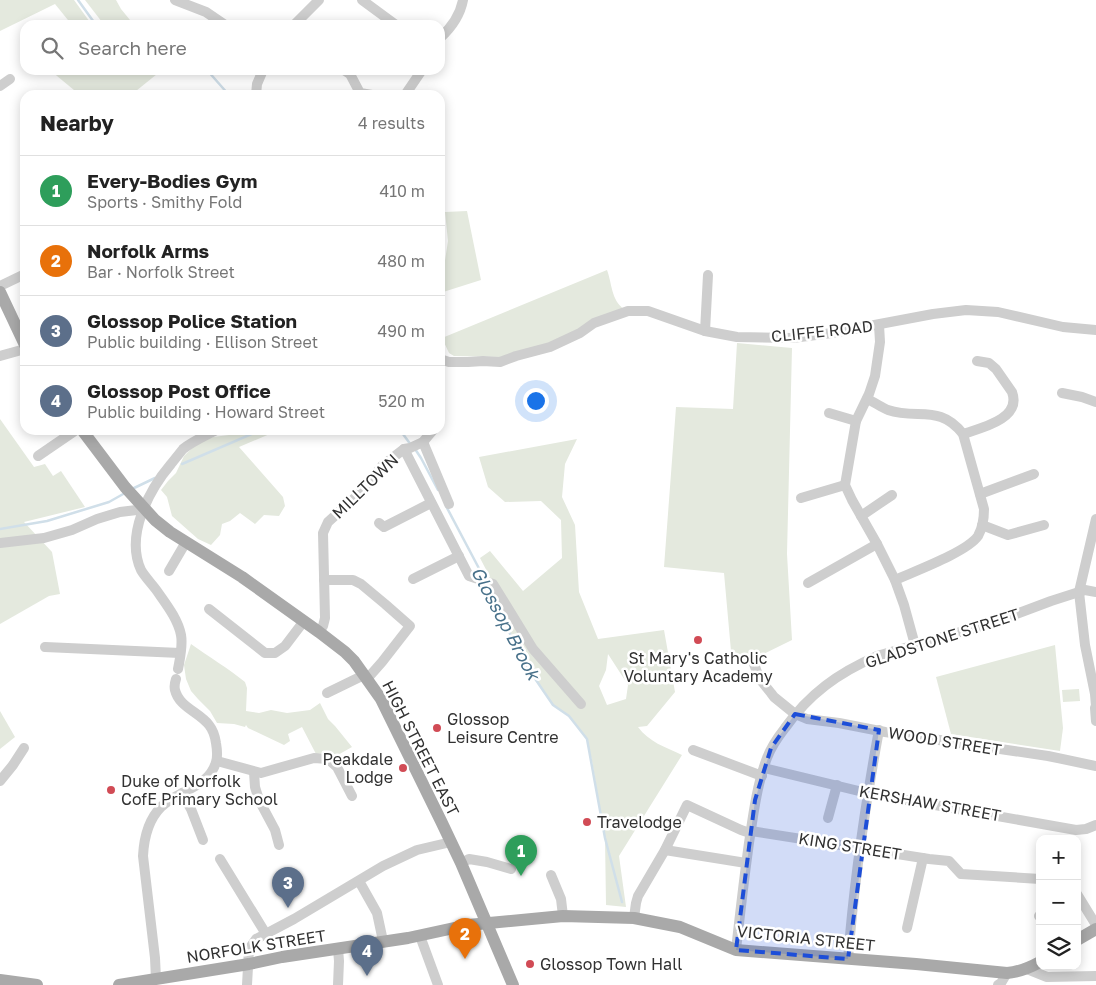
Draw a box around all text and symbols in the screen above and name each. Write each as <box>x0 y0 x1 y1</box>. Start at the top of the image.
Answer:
search box <box>20 20 445 75</box>
icon: search <box>38 34 66 62</box>
text: Search here <box>78 36 187 59</box>
text: Nearby <box>40 110 114 136</box>
text: 4 results <box>358 113 425 133</box>
text: Every-Bodies Gym <box>87 169 257 192</box>
text: 1 <box>52 181 60 201</box>
text: 410 m <box>379 181 425 201</box>
text: Sports · Smithy Fold <box>87 192 242 212</box>
text: Norfolk Arms <box>87 239 209 262</box>
text: 2 <box>51 251 61 271</box>
text: 480 m <box>377 251 425 271</box>
text: Bar · Norfolk Street <box>87 262 235 282</box>
text: Glossop Police Station <box>87 309 297 332</box>
street label: CLIFFE ROAD <box>770 316 874 346</box>
text: 3 <box>51 321 61 341</box>
text: 490 m <box>377 321 425 341</box>
text: Public building · Ellison Street <box>87 332 318 352</box>
text: Glossop Post Office <box>87 379 271 402</box>
your location <box>523 388 549 414</box>
text: 4 <box>51 391 61 411</box>
text: 520 m <box>378 391 425 411</box>
text: Public building · Howard Street <box>87 402 325 422</box>
street label: MILLTOWN <box>328 449 402 523</box>
water label: Glossop Brook <box>467 563 546 685</box>
street label: GLADSTONE STREET <box>862 604 1022 672</box>
marker: St Mary's Catholic Voluntary Academy <box>692 634 704 646</box>
place label: St Mary's Catholic Voluntary Academy <box>623 648 773 686</box>
street label: HIGH STREET EAST <box>378 677 464 819</box>
place label: Glossop Leisure Centre <box>447 709 559 747</box>
marker: Glossop Leisure Centre <box>431 722 443 734</box>
street label: WOOD STREET <box>887 722 1003 760</box>
place label: Peakdale Lodge <box>323 749 393 787</box>
marker: Peakdale Lodge <box>397 762 409 774</box>
place label: Duke of Norfolk CofE Primary School <box>121 771 278 809</box>
street label: KERSHAW STREET <box>858 781 1003 825</box>
marker: Duke of Norfolk CofE Primary School <box>105 784 117 796</box>
place label: Travelodge <box>597 812 682 832</box>
marker: Travelodge <box>581 816 593 828</box>
street label: KING STREET <box>797 828 903 864</box>
pin: 1 <box>505 835 537 876</box>
map controls <box>1036 835 1081 970</box>
button: + <box>1036 835 1081 880</box>
pin: 3 <box>272 867 304 908</box>
button: − <box>1036 880 1081 925</box>
pin: 2 <box>449 918 481 959</box>
street label: VICTORIA STREET <box>736 921 876 955</box>
street label: NORFOLK STREET <box>185 925 327 967</box>
button: layers <box>1036 925 1081 970</box>
pin: 4 <box>351 935 383 976</box>
place label: Glossop Town Hall <box>540 954 682 974</box>
marker: Glossop Town Hall <box>524 958 536 970</box>

